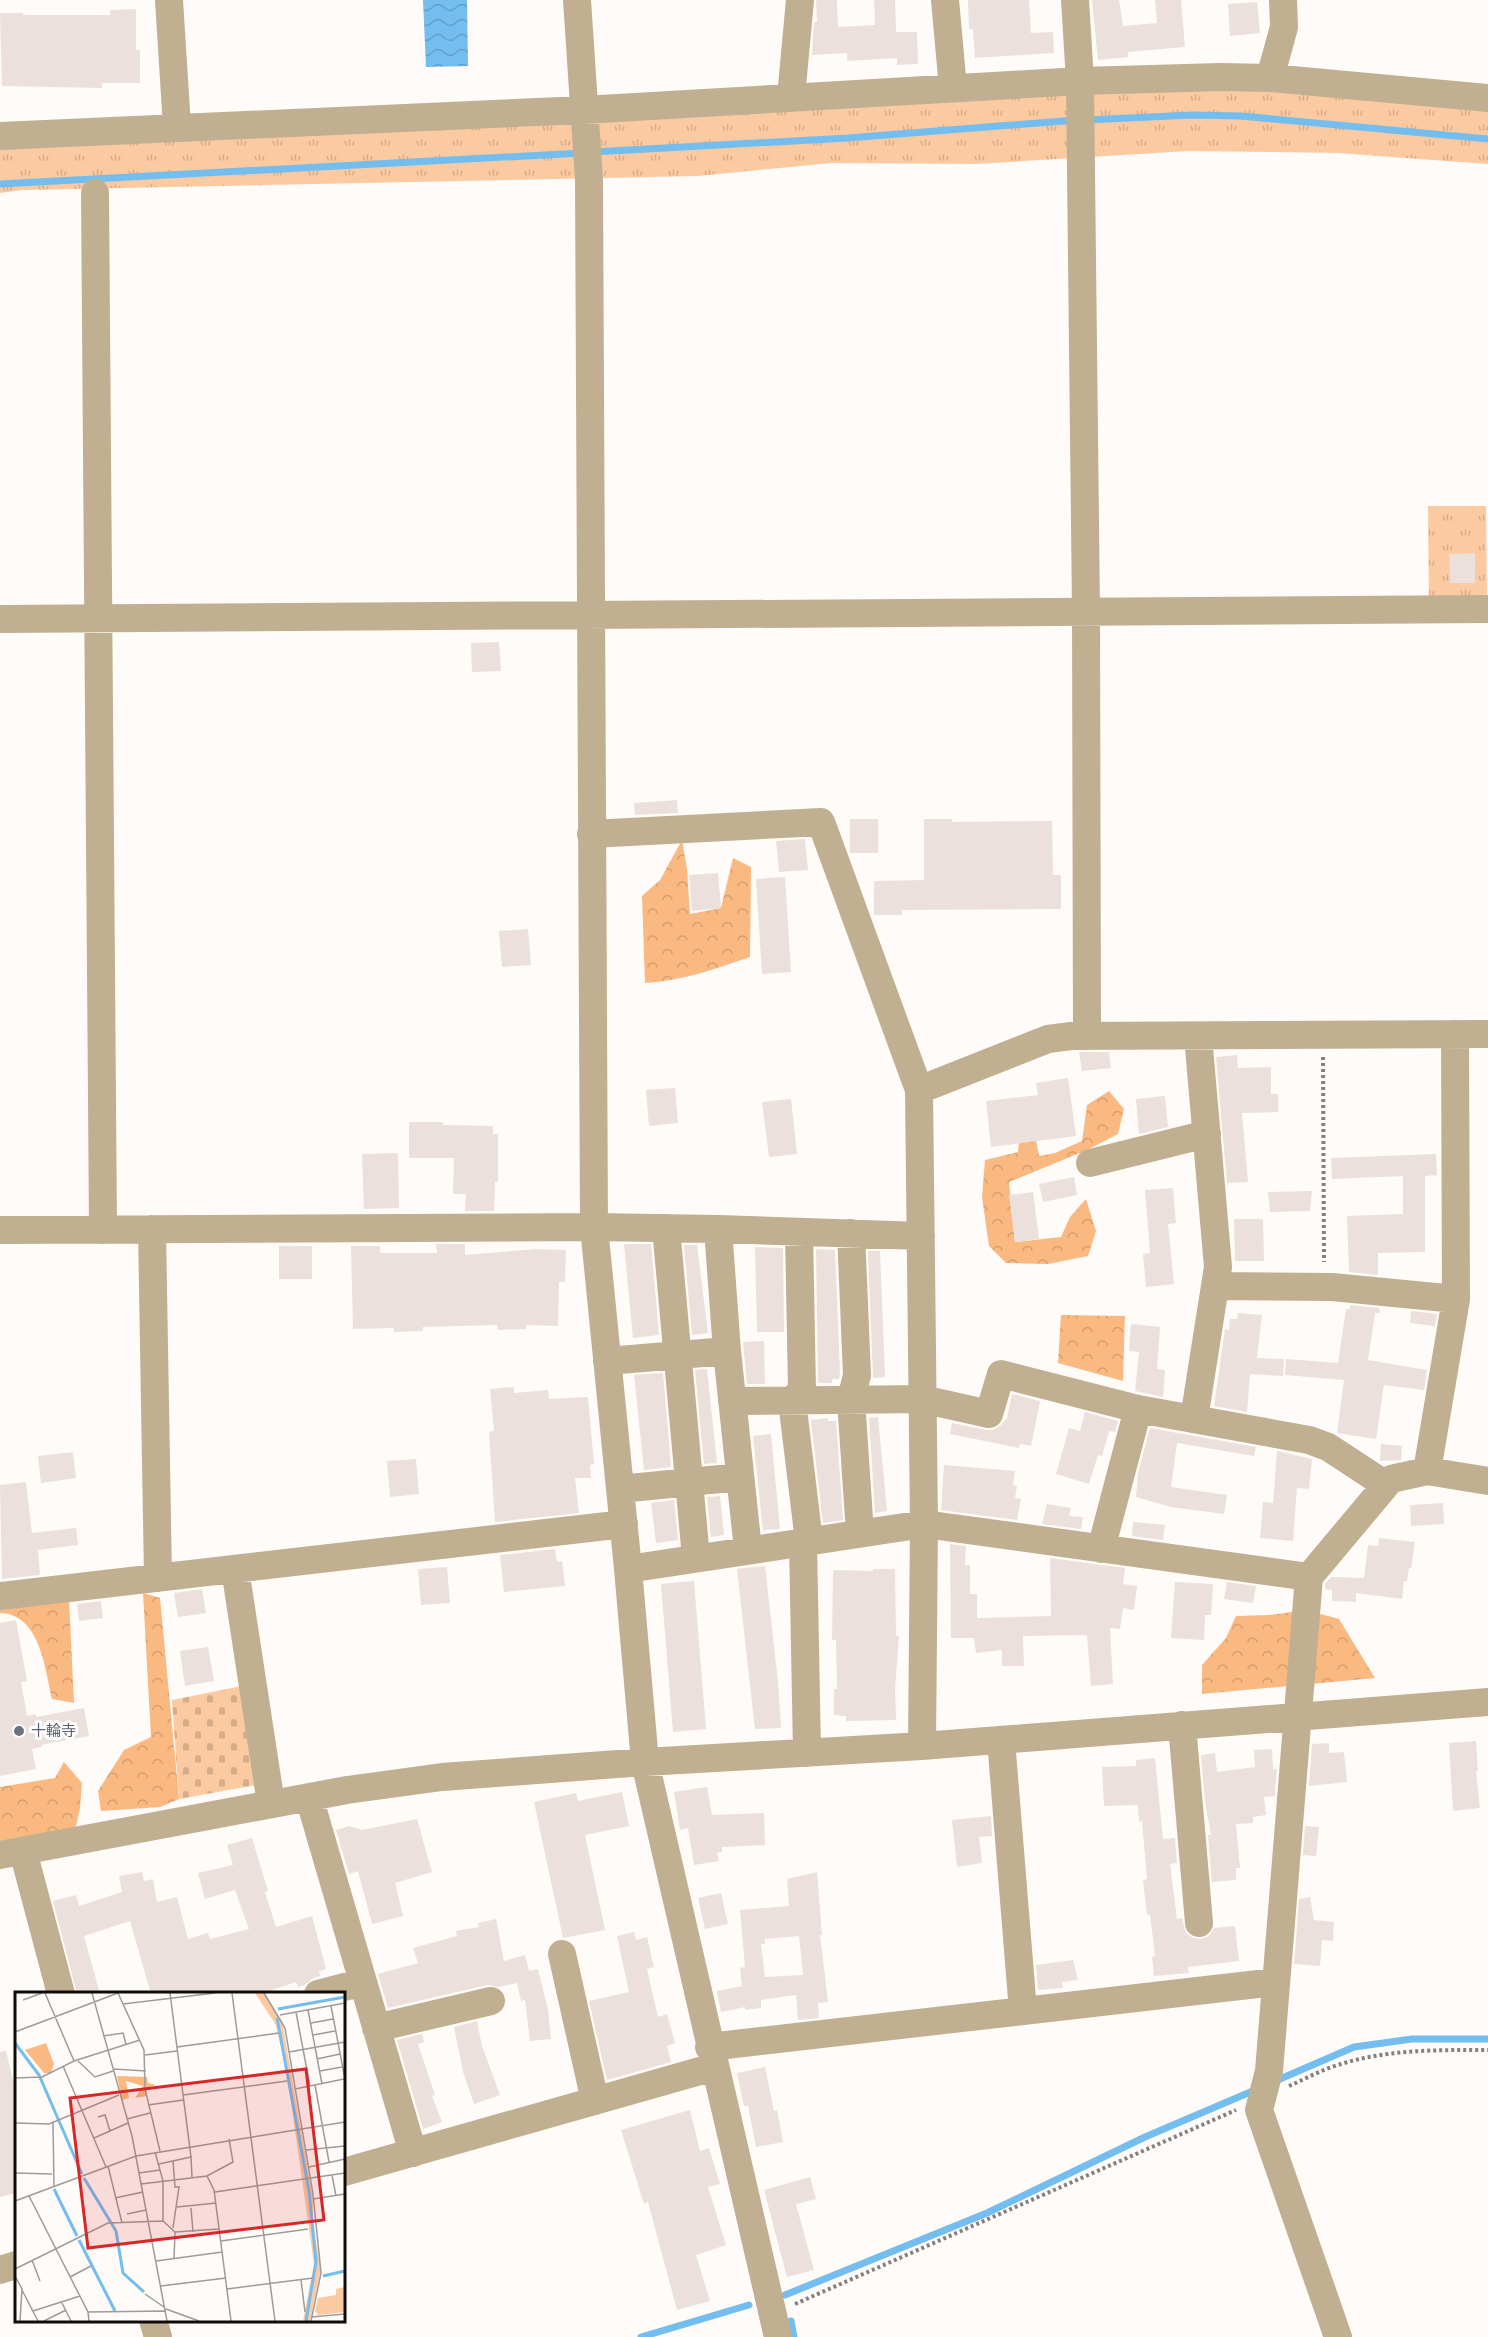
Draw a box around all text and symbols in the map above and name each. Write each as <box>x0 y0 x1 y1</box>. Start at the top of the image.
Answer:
place label: 十輪寺 <box>31 1722 76 1739</box>
marker: 十輪寺 <box>12 1724 26 1738</box>
inset map <box>15 1992 345 2322</box>

